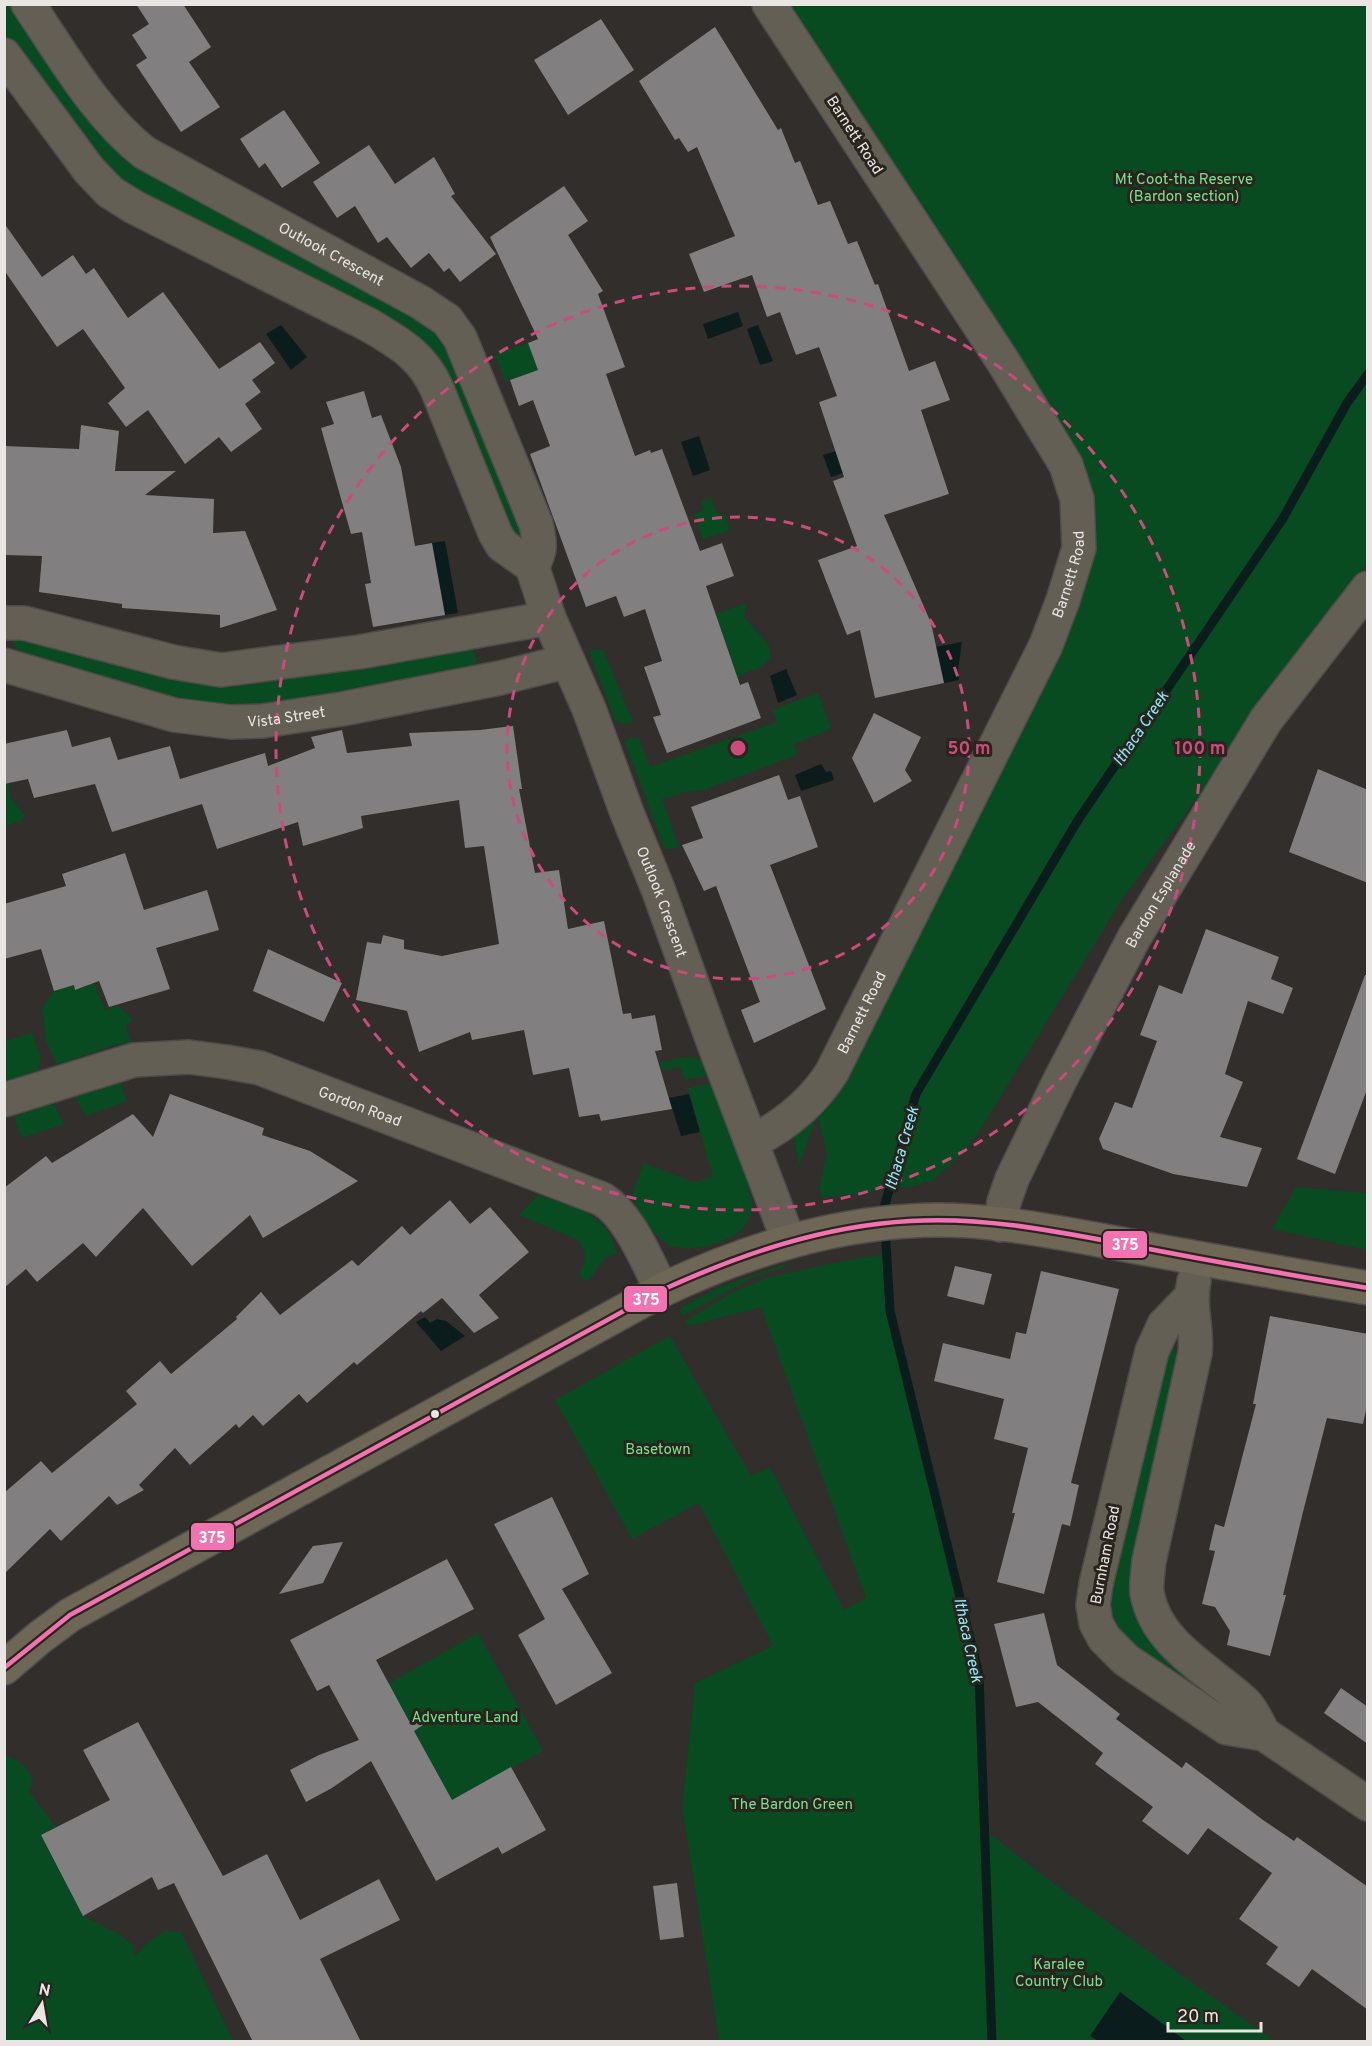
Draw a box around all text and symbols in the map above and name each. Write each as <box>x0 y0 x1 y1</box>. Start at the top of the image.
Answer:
street label: Barnett Road <box>821 93 886 179</box>
park label: Mt Coot-tha Reserve (Bardon section) <box>1115 171 1253 207</box>
street label: Outlook Crescent <box>274 219 386 291</box>
street label: Barnett Road <box>1049 530 1090 621</box>
water label: Ithaca Creek <box>1109 687 1175 770</box>
street label: Vista Street <box>247 704 327 732</box>
centre of rings <box>728 738 748 758</box>
text: 50 m <box>947 738 991 761</box>
text: 100 m <box>1174 738 1226 761</box>
street label: Bardon Esplanade <box>1122 838 1201 952</box>
street label: Outlook Crescent <box>631 844 690 960</box>
street label: Barnett Road <box>834 969 892 1058</box>
street label: Gordon Road <box>315 1083 404 1132</box>
water label: Ithaca Creek <box>881 1103 925 1193</box>
line badge: 375 <box>1102 1230 1148 1259</box>
text: 375 <box>1111 1236 1139 1256</box>
line badge: 375 <box>623 1285 668 1313</box>
text: 375 <box>632 1291 660 1311</box>
unlabelled marker <box>429 1408 441 1420</box>
park label: Basetown <box>625 1441 691 1460</box>
street label: Burnham Road <box>1088 1504 1125 1606</box>
line badge: 375 <box>190 1522 235 1551</box>
text: 375 <box>198 1529 226 1549</box>
water label: Ithaca Creek <box>948 1596 986 1686</box>
park label: Adventure Land <box>412 1709 518 1728</box>
park label: The Bardon Green <box>731 1796 853 1815</box>
park label: Karalee Country Club <box>1015 1956 1103 1992</box>
north arrow <box>12 1974 72 2034</box>
text: N <box>37 1980 52 2002</box>
scale bar <box>1168 1995 1261 2033</box>
text: 20 m <box>1177 2006 1219 2029</box>

